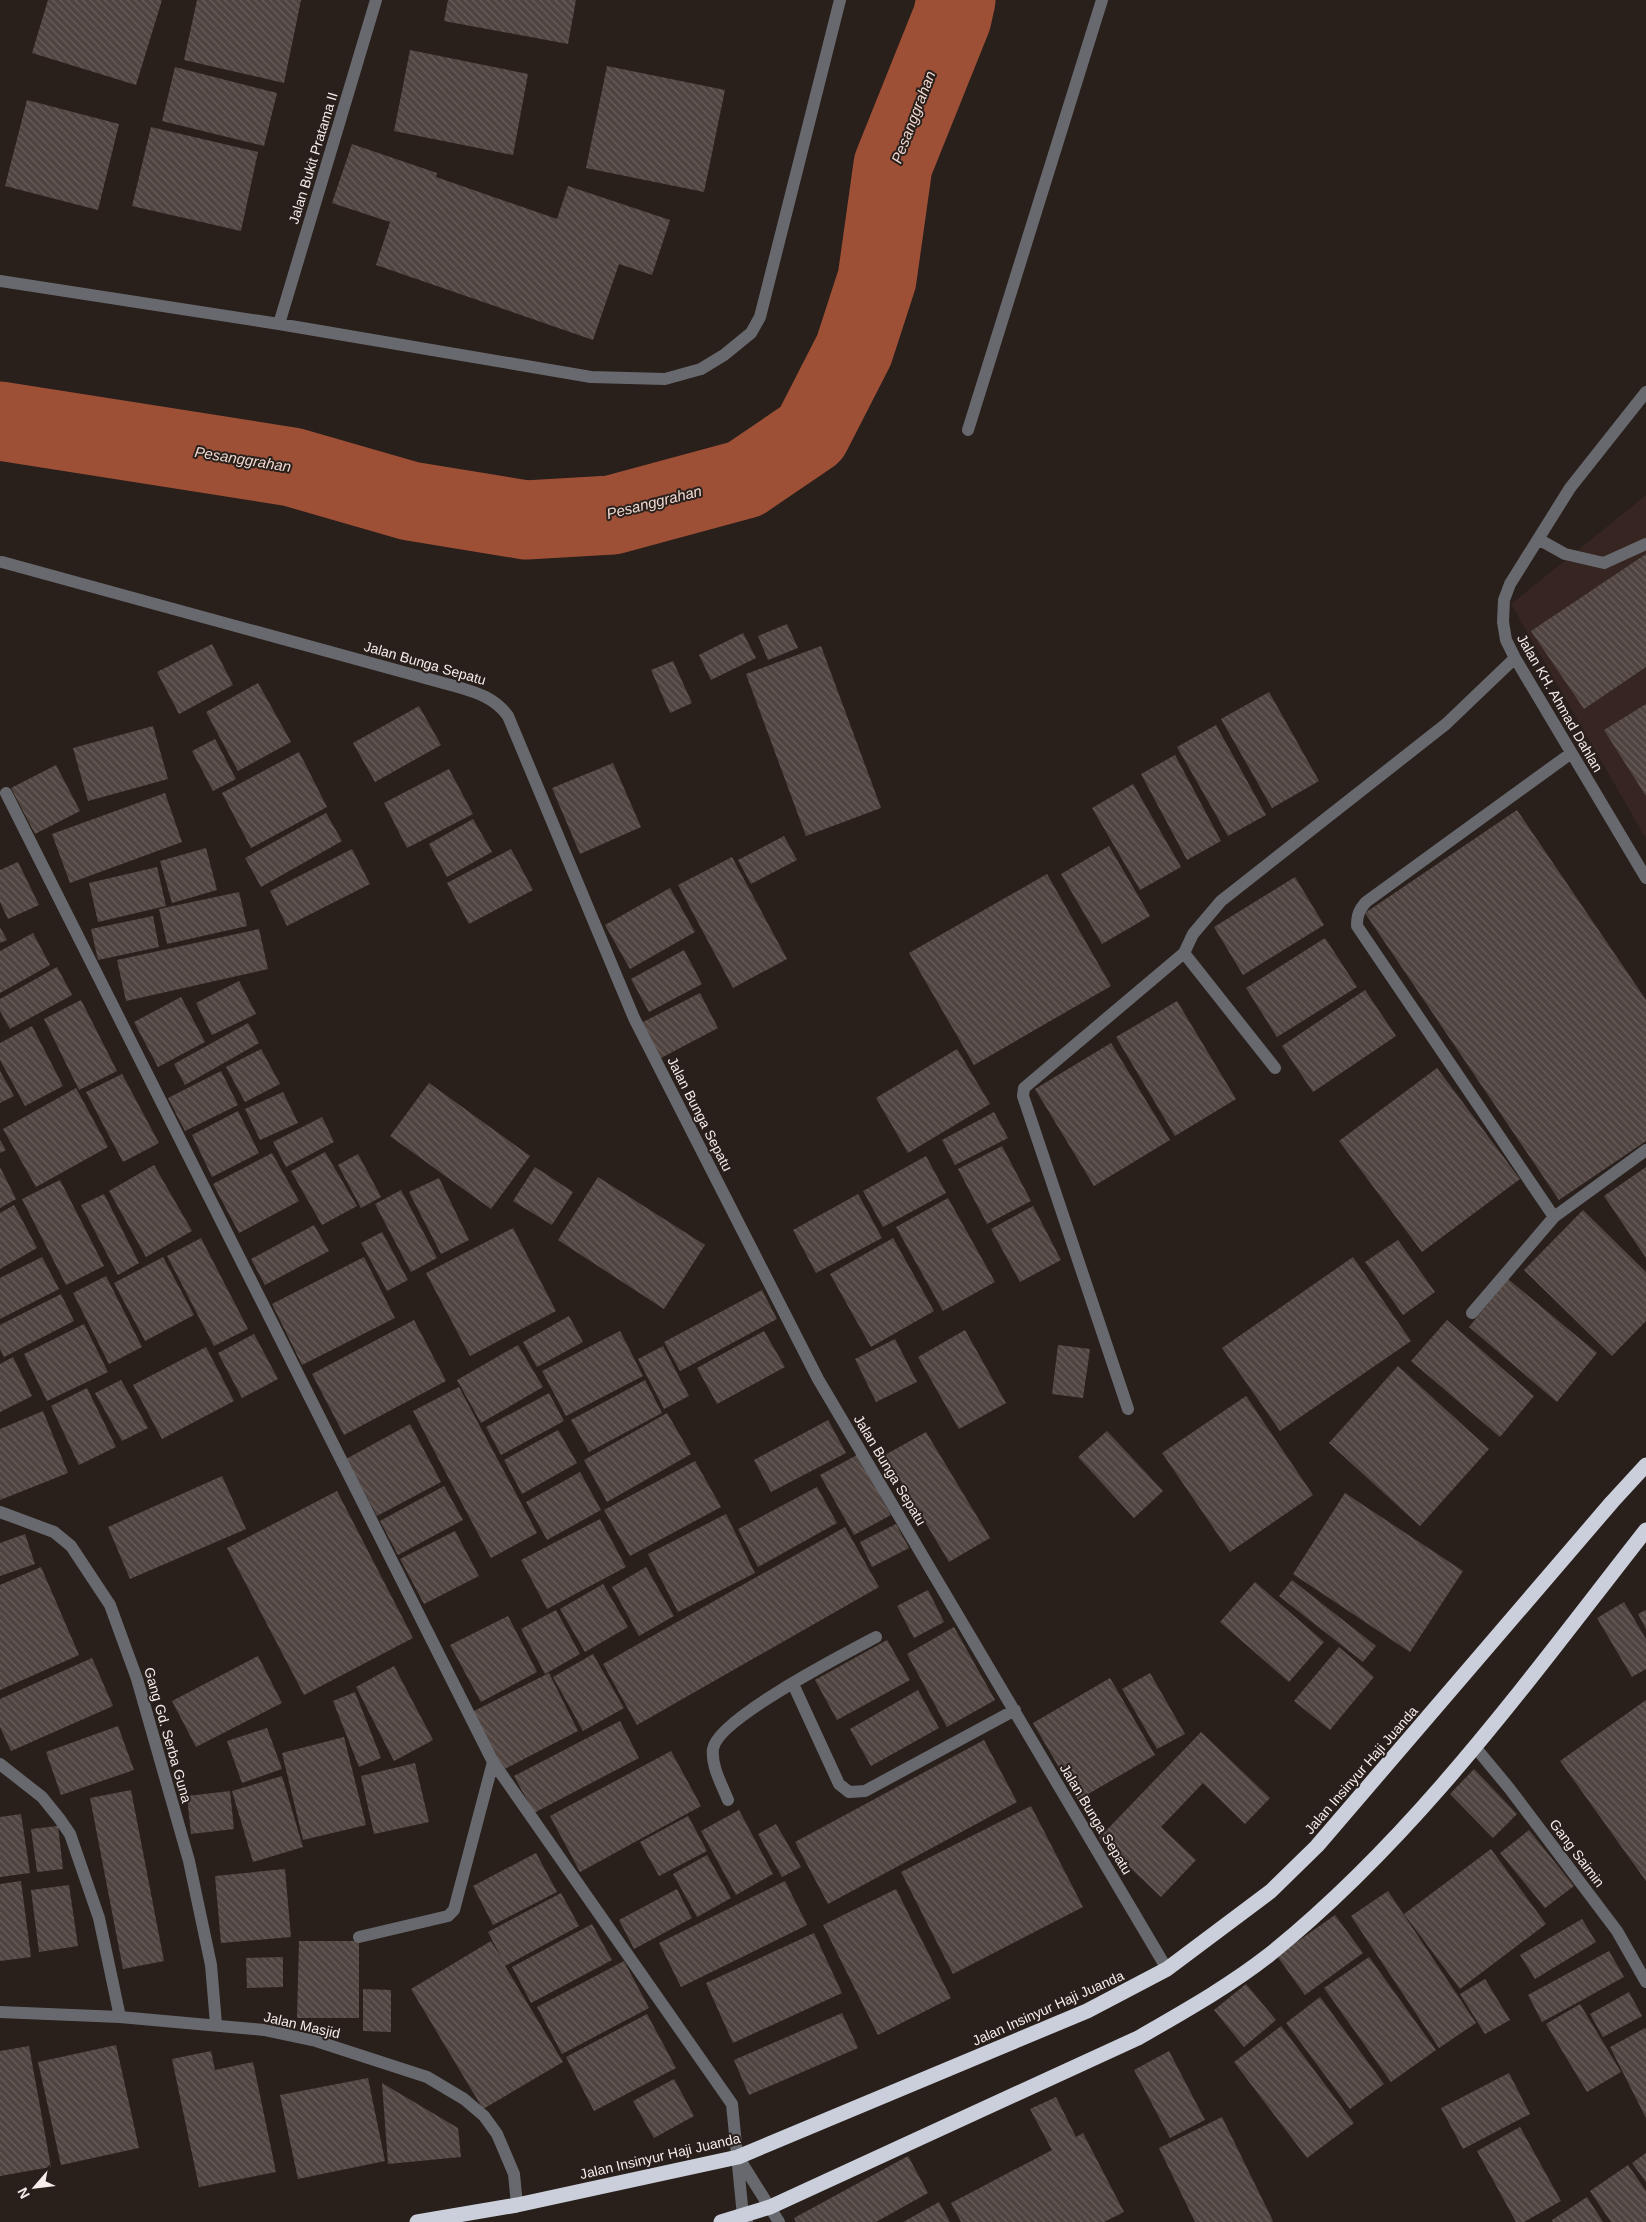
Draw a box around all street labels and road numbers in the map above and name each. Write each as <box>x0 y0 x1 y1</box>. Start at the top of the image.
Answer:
street label: Jalan Bukit Pratama II <box>285 90 341 226</box>
street label: Jalan KH. Ahmad Dahlan <box>1514 631 1606 775</box>
street label: Jalan Bunga Sepatu <box>362 638 488 688</box>
street label: Jalan Bunga Sepatu <box>664 1054 736 1174</box>
street label: Jalan Bunga Sepatu <box>851 1412 929 1528</box>
street label: Gang Gd. Serba Guna <box>141 1665 195 1805</box>
street label: Jalan Insinyur Haji Juanda <box>1301 1703 1421 1837</box>
street label: Jalan Bunga Sepatu <box>1057 1761 1135 1877</box>
street label: Gang Saimin <box>1546 1816 1608 1890</box>
street label: Jalan Insinyur Haji Juanda <box>970 1967 1126 2049</box>
street label: Jalan Masjid <box>262 2008 342 2042</box>
street label: Jalan Insinyur Haji Juanda <box>578 2130 742 2182</box>

